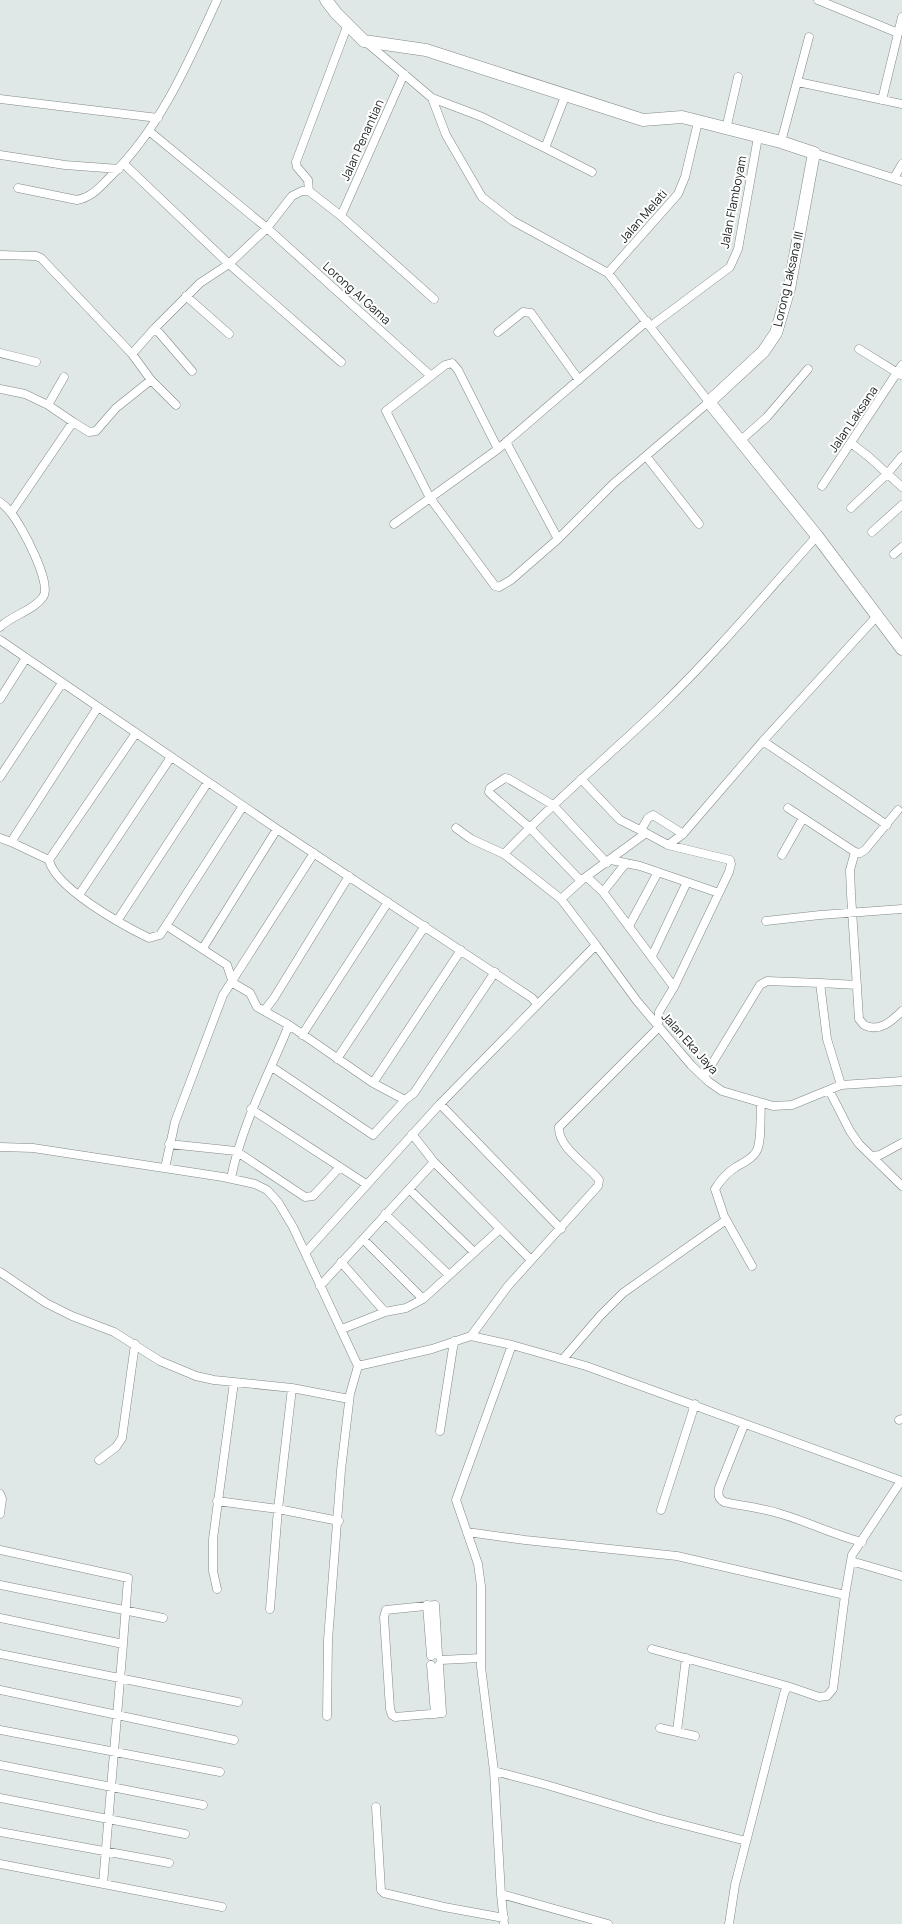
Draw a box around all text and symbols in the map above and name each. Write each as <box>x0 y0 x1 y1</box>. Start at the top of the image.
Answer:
street label: Jalan Penantian <box>336 97 388 183</box>
street label: Jalan Flamboyam <box>716 154 750 250</box>
street label: Jalan Melati <box>615 186 671 246</box>
street label: Lorong Laksana III <box>769 230 807 328</box>
street label: Lorong Al Gama <box>319 258 395 328</box>
street label: Jalan Laksana <box>825 382 881 456</box>
street label: Jalan Eka Jaya <box>658 1008 722 1078</box>

